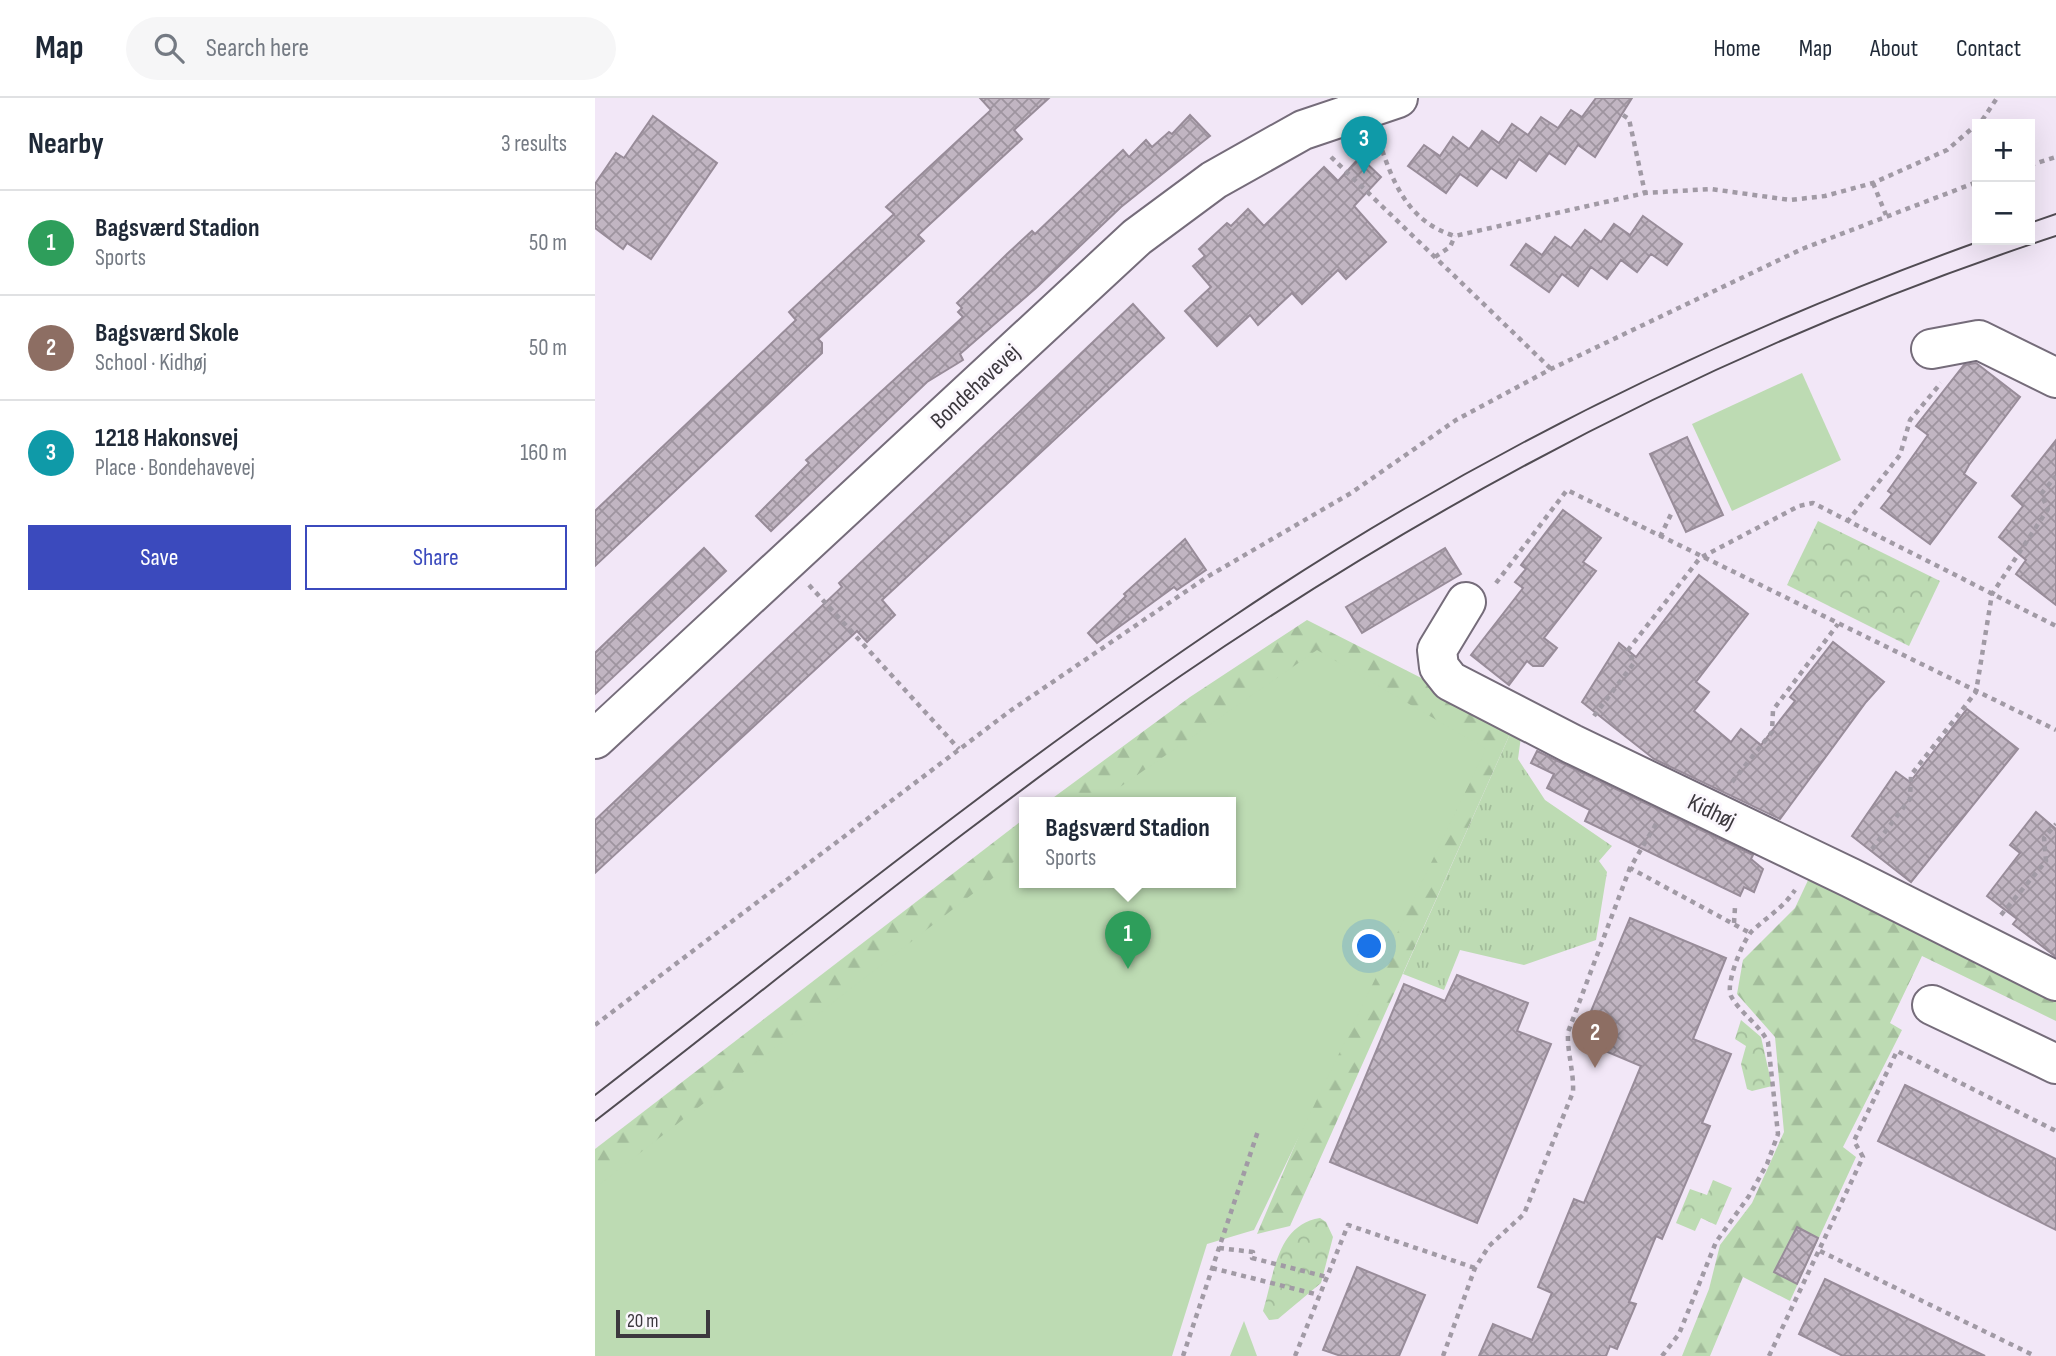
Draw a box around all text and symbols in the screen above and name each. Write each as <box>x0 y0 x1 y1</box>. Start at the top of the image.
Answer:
search box <box>126 17 616 80</box>
text: Map <box>35 28 84 68</box>
icon: search <box>150 29 188 67</box>
text: Search here <box>206 33 309 64</box>
text: Home <box>1713 34 1761 63</box>
text: Map <box>1799 34 1832 63</box>
text: About <box>1870 34 1918 63</box>
text: Contact <box>1956 34 2021 63</box>
pin: 3 <box>1341 116 1387 174</box>
map controls <box>1972 119 2035 245</box>
button: + <box>1972 119 2035 182</box>
text: Nearby <box>28 126 104 162</box>
text: 3 results <box>501 130 567 158</box>
button: − <box>1972 182 2035 245</box>
text: Bagsværd Stadion <box>95 213 260 244</box>
text: 1 <box>46 229 56 257</box>
text: 50 m <box>529 229 567 257</box>
text: Sports <box>95 244 146 272</box>
text: Bagsværd Skole <box>95 318 239 349</box>
text: 2 <box>46 334 56 362</box>
text: 50 m <box>529 334 567 362</box>
street label: Bondehavevej <box>925 338 1026 435</box>
text: School · Kidhøj <box>95 349 207 377</box>
text: 1218 Hakonsvej <box>95 423 238 454</box>
text: 3 <box>46 439 56 467</box>
text: 160 m <box>520 439 567 467</box>
text: Place · Bondehavevej <box>95 454 255 482</box>
button: Save <box>28 525 291 590</box>
button: Share <box>305 525 567 590</box>
street label: Kidhøj <box>1683 787 1741 835</box>
popup <box>1019 797 1236 888</box>
text: Bagsværd Stadion <box>1045 813 1210 844</box>
text: Sports <box>1045 844 1096 872</box>
pin: 1 <box>1105 911 1151 969</box>
your location <box>1352 929 1386 963</box>
pin: 2 <box>1572 1010 1618 1068</box>
scale bar <box>616 1307 711 1339</box>
text: 20 m <box>627 1310 659 1333</box>

